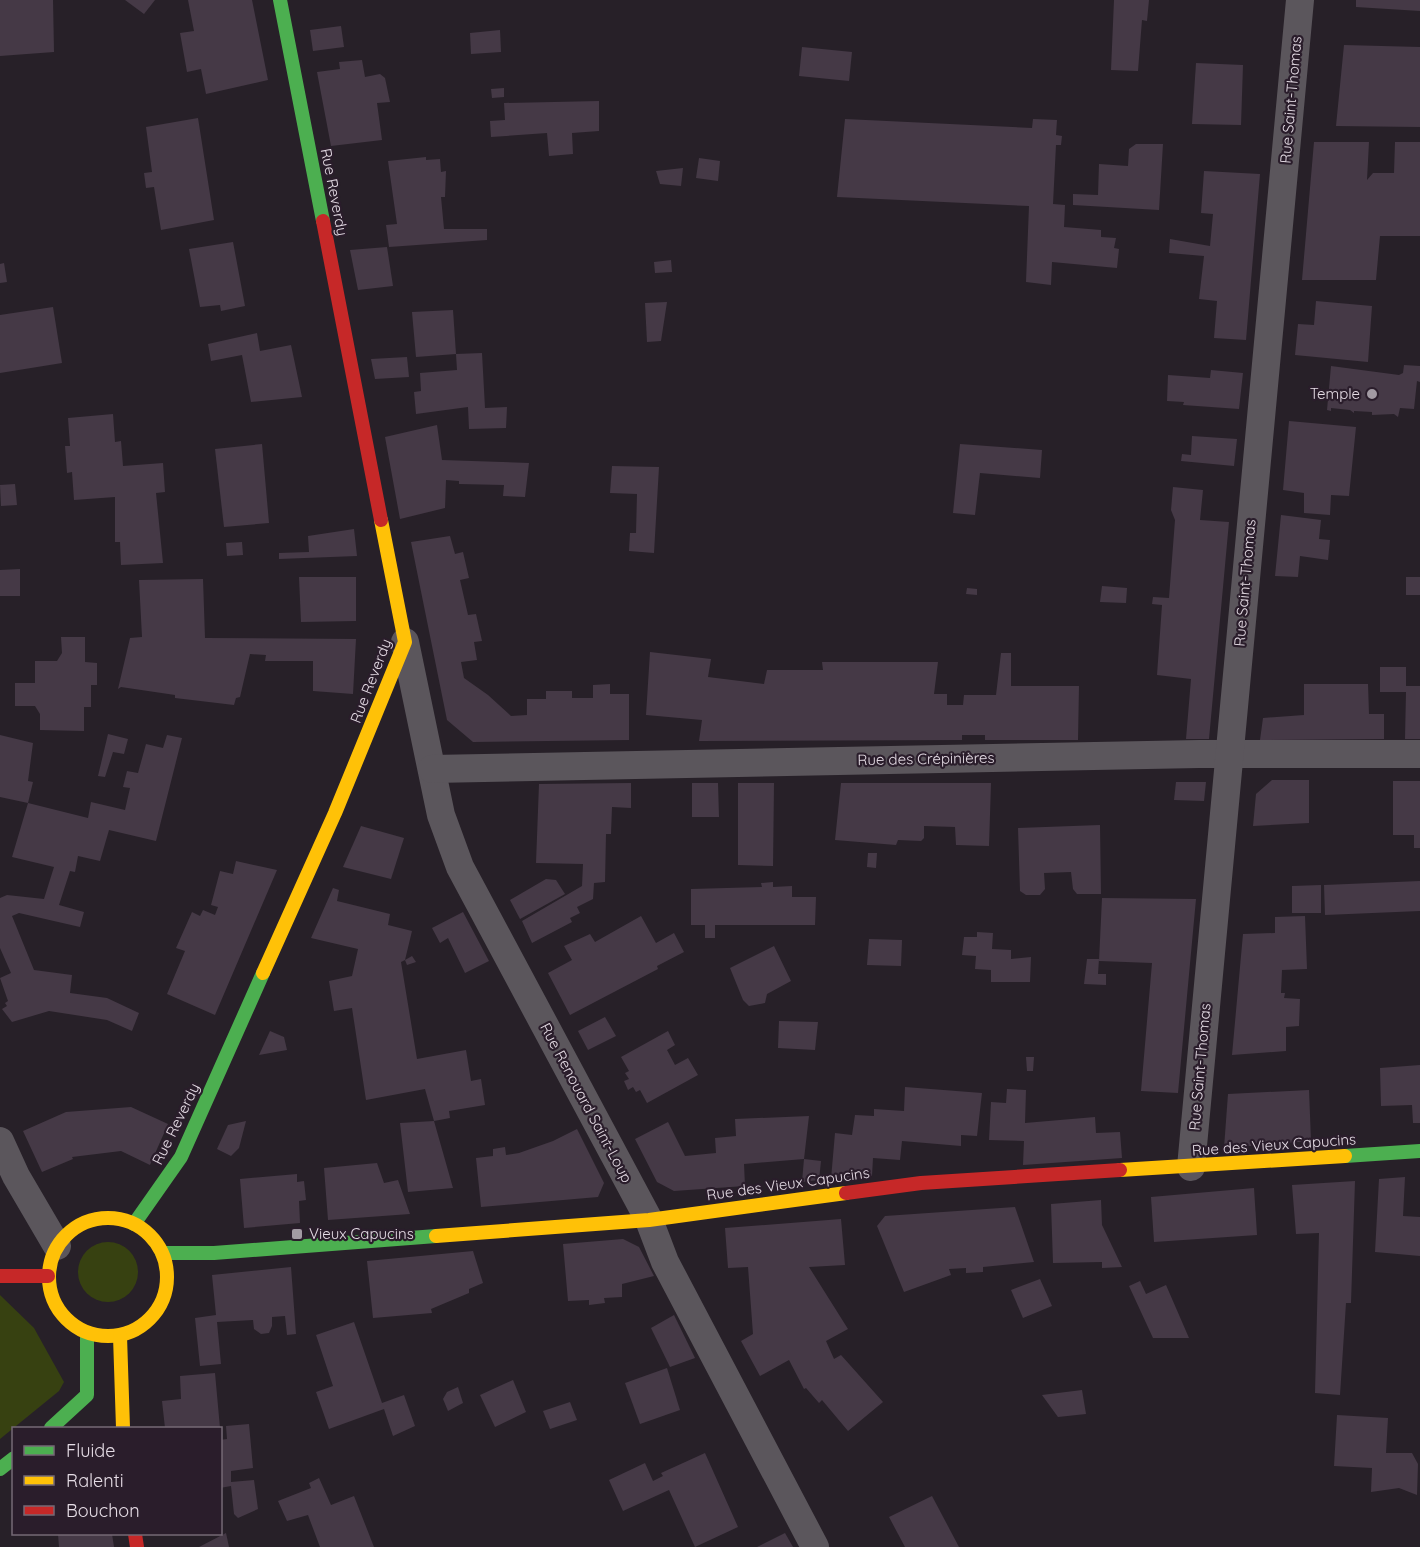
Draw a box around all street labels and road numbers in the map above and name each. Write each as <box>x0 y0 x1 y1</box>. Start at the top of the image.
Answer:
street label: Rue Saint-Thomas <box>1275 35 1306 164</box>
street label: Rue Reverdy <box>317 147 352 237</box>
street label: Rue Saint-Thomas <box>1229 518 1260 647</box>
street label: Rue Reverdy <box>346 636 395 726</box>
street label: Rue des Crépinières <box>857 748 995 769</box>
street label: Rue Saint-Thomas <box>1184 1002 1215 1131</box>
street label: Rue Renouard Saint-Loup <box>536 1020 637 1186</box>
street label: Rue Reverdy <box>148 1080 204 1168</box>
street label: Rue des Vieux Capucins <box>1191 1129 1357 1160</box>
street label: Rue des Vieux Capucins <box>705 1163 871 1204</box>

